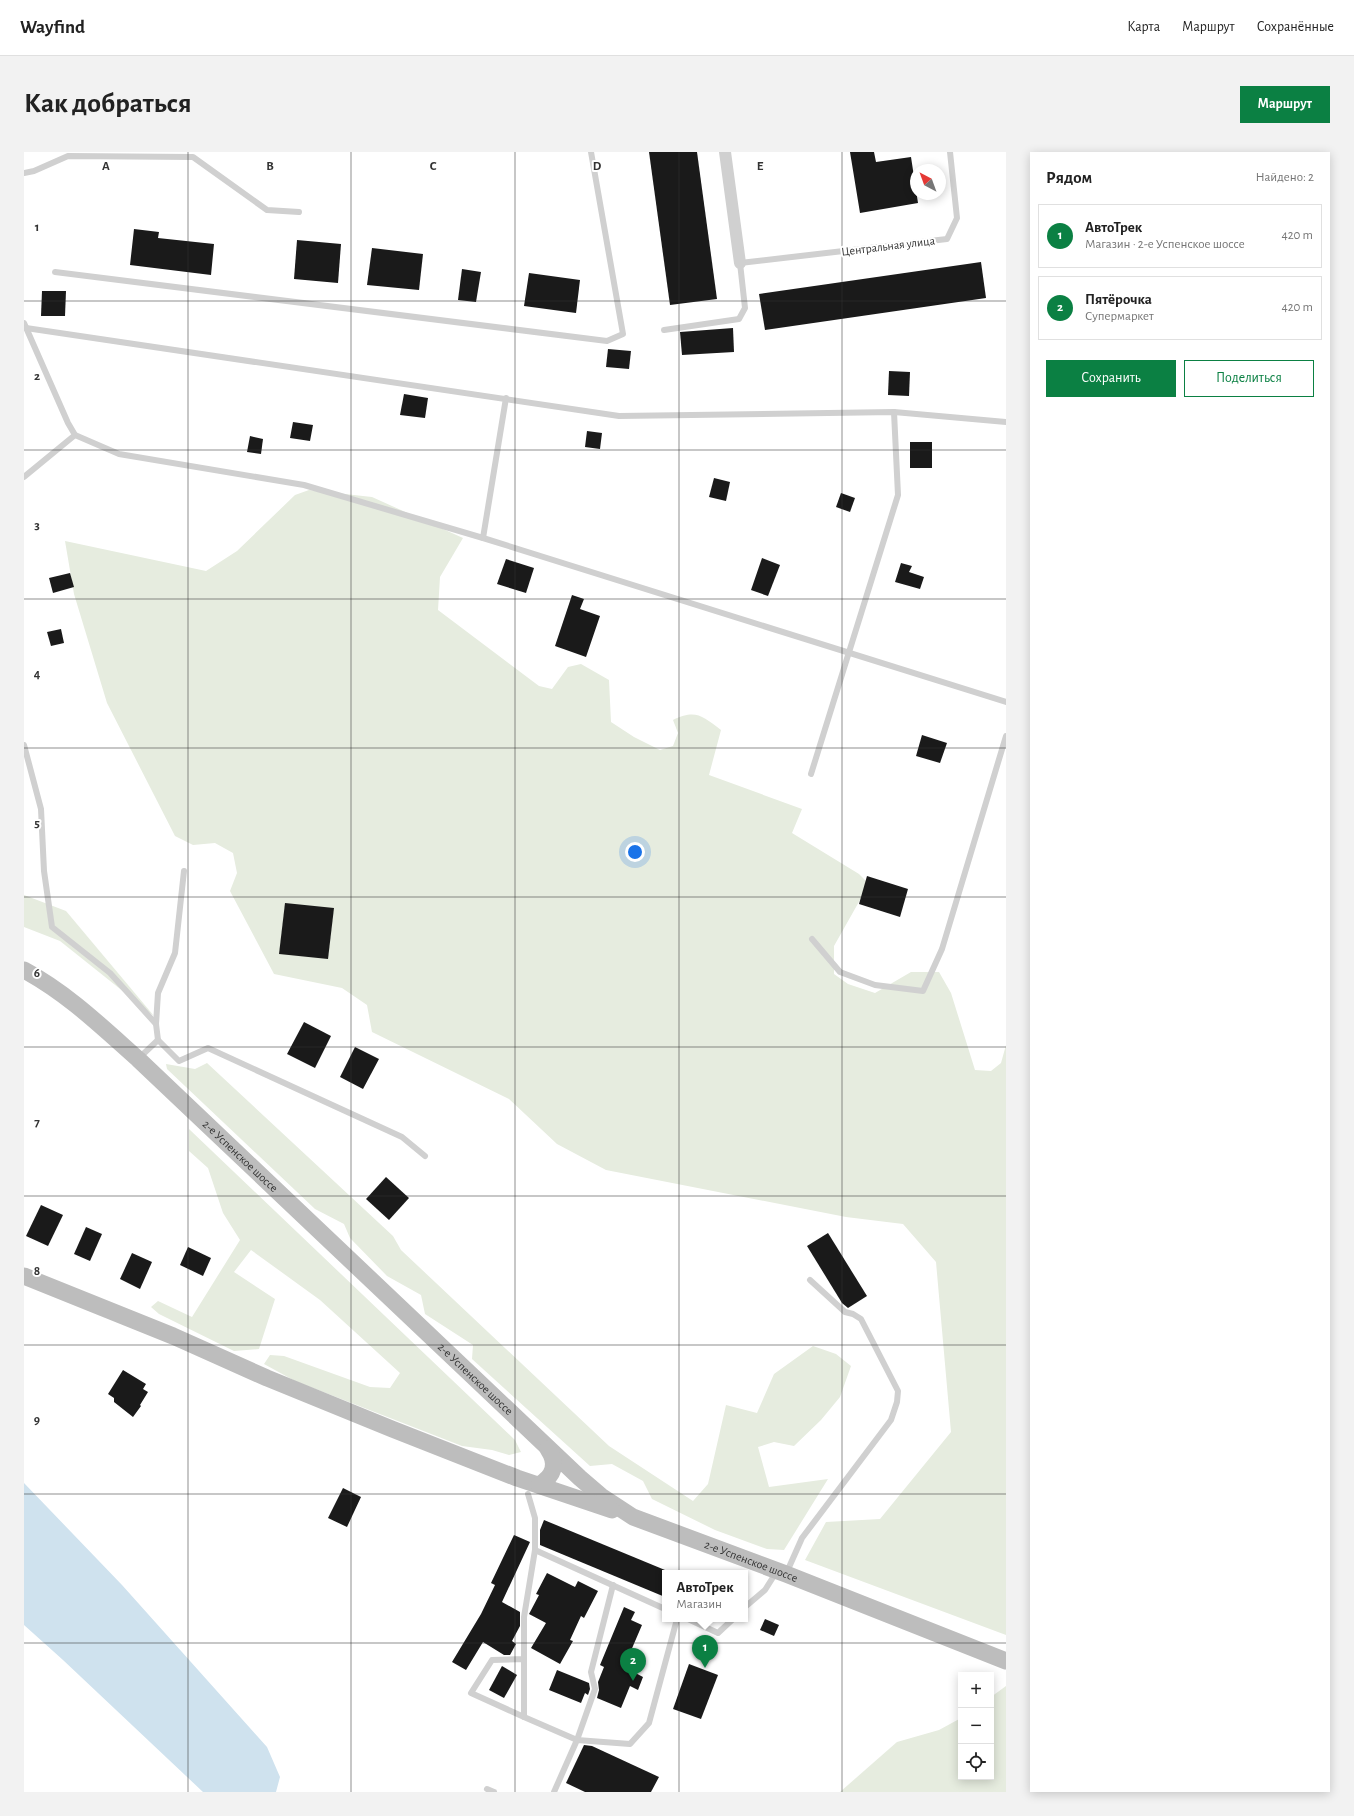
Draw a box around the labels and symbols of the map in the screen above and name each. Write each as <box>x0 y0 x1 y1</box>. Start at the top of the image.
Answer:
text: A <box>102 160 110 173</box>
text: B <box>266 160 274 173</box>
text: C <box>430 160 437 173</box>
text: D <box>593 160 602 173</box>
text: E <box>757 160 764 173</box>
north arrow <box>910 164 946 200</box>
text: 1 <box>35 221 39 234</box>
street label: Центральная улица <box>840 234 936 259</box>
text: 2 <box>34 370 40 383</box>
text: 3 <box>34 519 40 532</box>
text: 4 <box>34 668 41 681</box>
text: 5 <box>34 817 40 830</box>
your location <box>625 842 645 862</box>
text: 6 <box>34 967 40 980</box>
text: 7 <box>34 1116 40 1129</box>
street label: 2-е Успенское шоссе <box>200 1118 280 1194</box>
text: 8 <box>34 1265 40 1278</box>
street label: 2-е Успенское шоссе <box>436 1341 515 1417</box>
text: 9 <box>34 1414 40 1427</box>
street label: 2-е Успенское шоссе <box>703 1538 800 1584</box>
pin: 1 <box>692 1635 718 1668</box>
pin: 2 <box>620 1648 646 1681</box>

